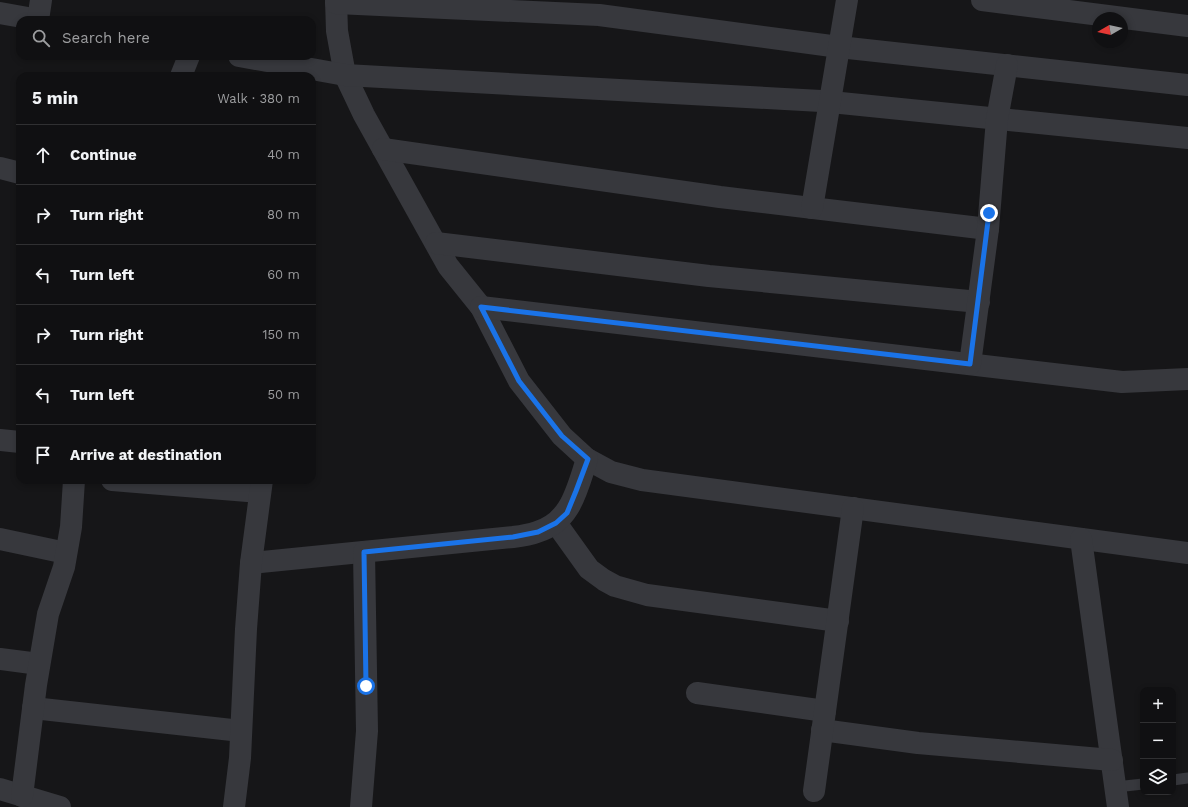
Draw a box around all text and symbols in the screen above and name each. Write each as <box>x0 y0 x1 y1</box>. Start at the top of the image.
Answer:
north arrow <box>1092 12 1128 48</box>
search box <box>16 16 316 60</box>
icon: search <box>30 27 52 49</box>
text: Search here <box>62 29 150 47</box>
text: 5 min <box>32 88 78 108</box>
text: Walk · 380 m <box>217 91 300 106</box>
icon: ahead <box>32 144 54 166</box>
text: Continue <box>70 146 137 164</box>
text: 40 m <box>267 147 300 162</box>
icon: right <box>32 204 54 226</box>
route end <box>980 204 998 222</box>
text: Turn right <box>70 206 143 224</box>
text: 80 m <box>267 207 300 222</box>
icon: left <box>32 264 54 286</box>
text: Turn left <box>70 266 134 284</box>
text: 60 m <box>267 267 300 282</box>
icon: right <box>32 324 54 346</box>
text: Turn right <box>70 326 143 344</box>
text: 150 m <box>262 327 300 342</box>
icon: left <box>32 384 54 406</box>
text: Turn left <box>70 386 134 404</box>
text: 50 m <box>268 387 300 402</box>
icon: arrive <box>32 444 54 466</box>
text: Arrive at destination <box>70 446 222 464</box>
route start <box>357 677 375 695</box>
map controls <box>1140 687 1176 795</box>
button: + <box>1140 687 1176 723</box>
button: − <box>1140 723 1176 759</box>
button: layers <box>1140 759 1176 795</box>

